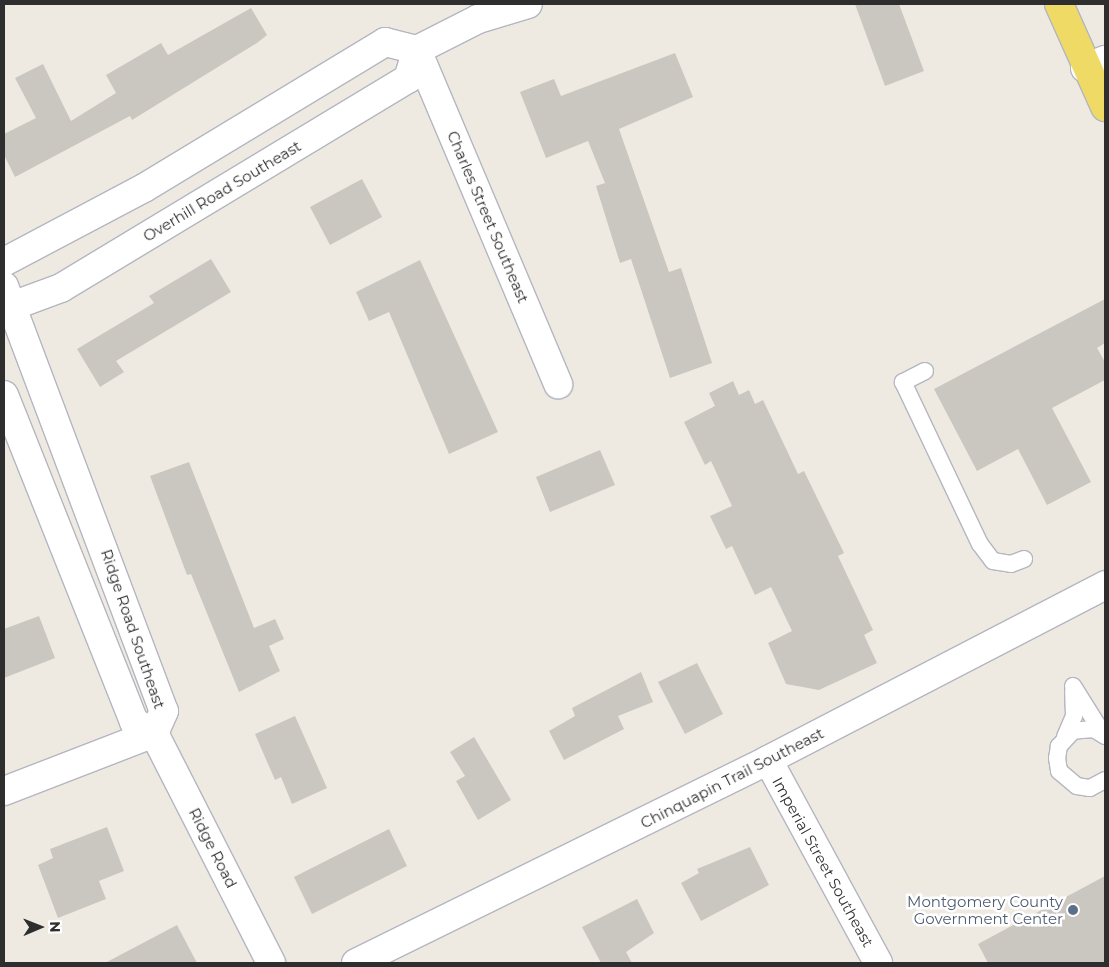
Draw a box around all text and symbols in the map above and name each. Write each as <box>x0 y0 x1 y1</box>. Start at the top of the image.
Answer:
street label: Charles Street Southeast <box>444 128 532 306</box>
street label: Overhill Road Southeast <box>140 137 304 245</box>
street label: Ridge Road Southeast <box>97 547 169 711</box>
street label: Chinquapin Trail Southeast <box>637 724 827 832</box>
street label: Imperial Street Southeast <box>769 774 877 950</box>
street label: Ridge Road <box>185 805 241 891</box>
place label: Montgomery County Government Center <box>907 892 1063 927</box>
north arrow <box>15 902 65 952</box>
marker: Montgomery County Government Center <box>1067 904 1079 916</box>
text: N <box>46 921 64 933</box>

